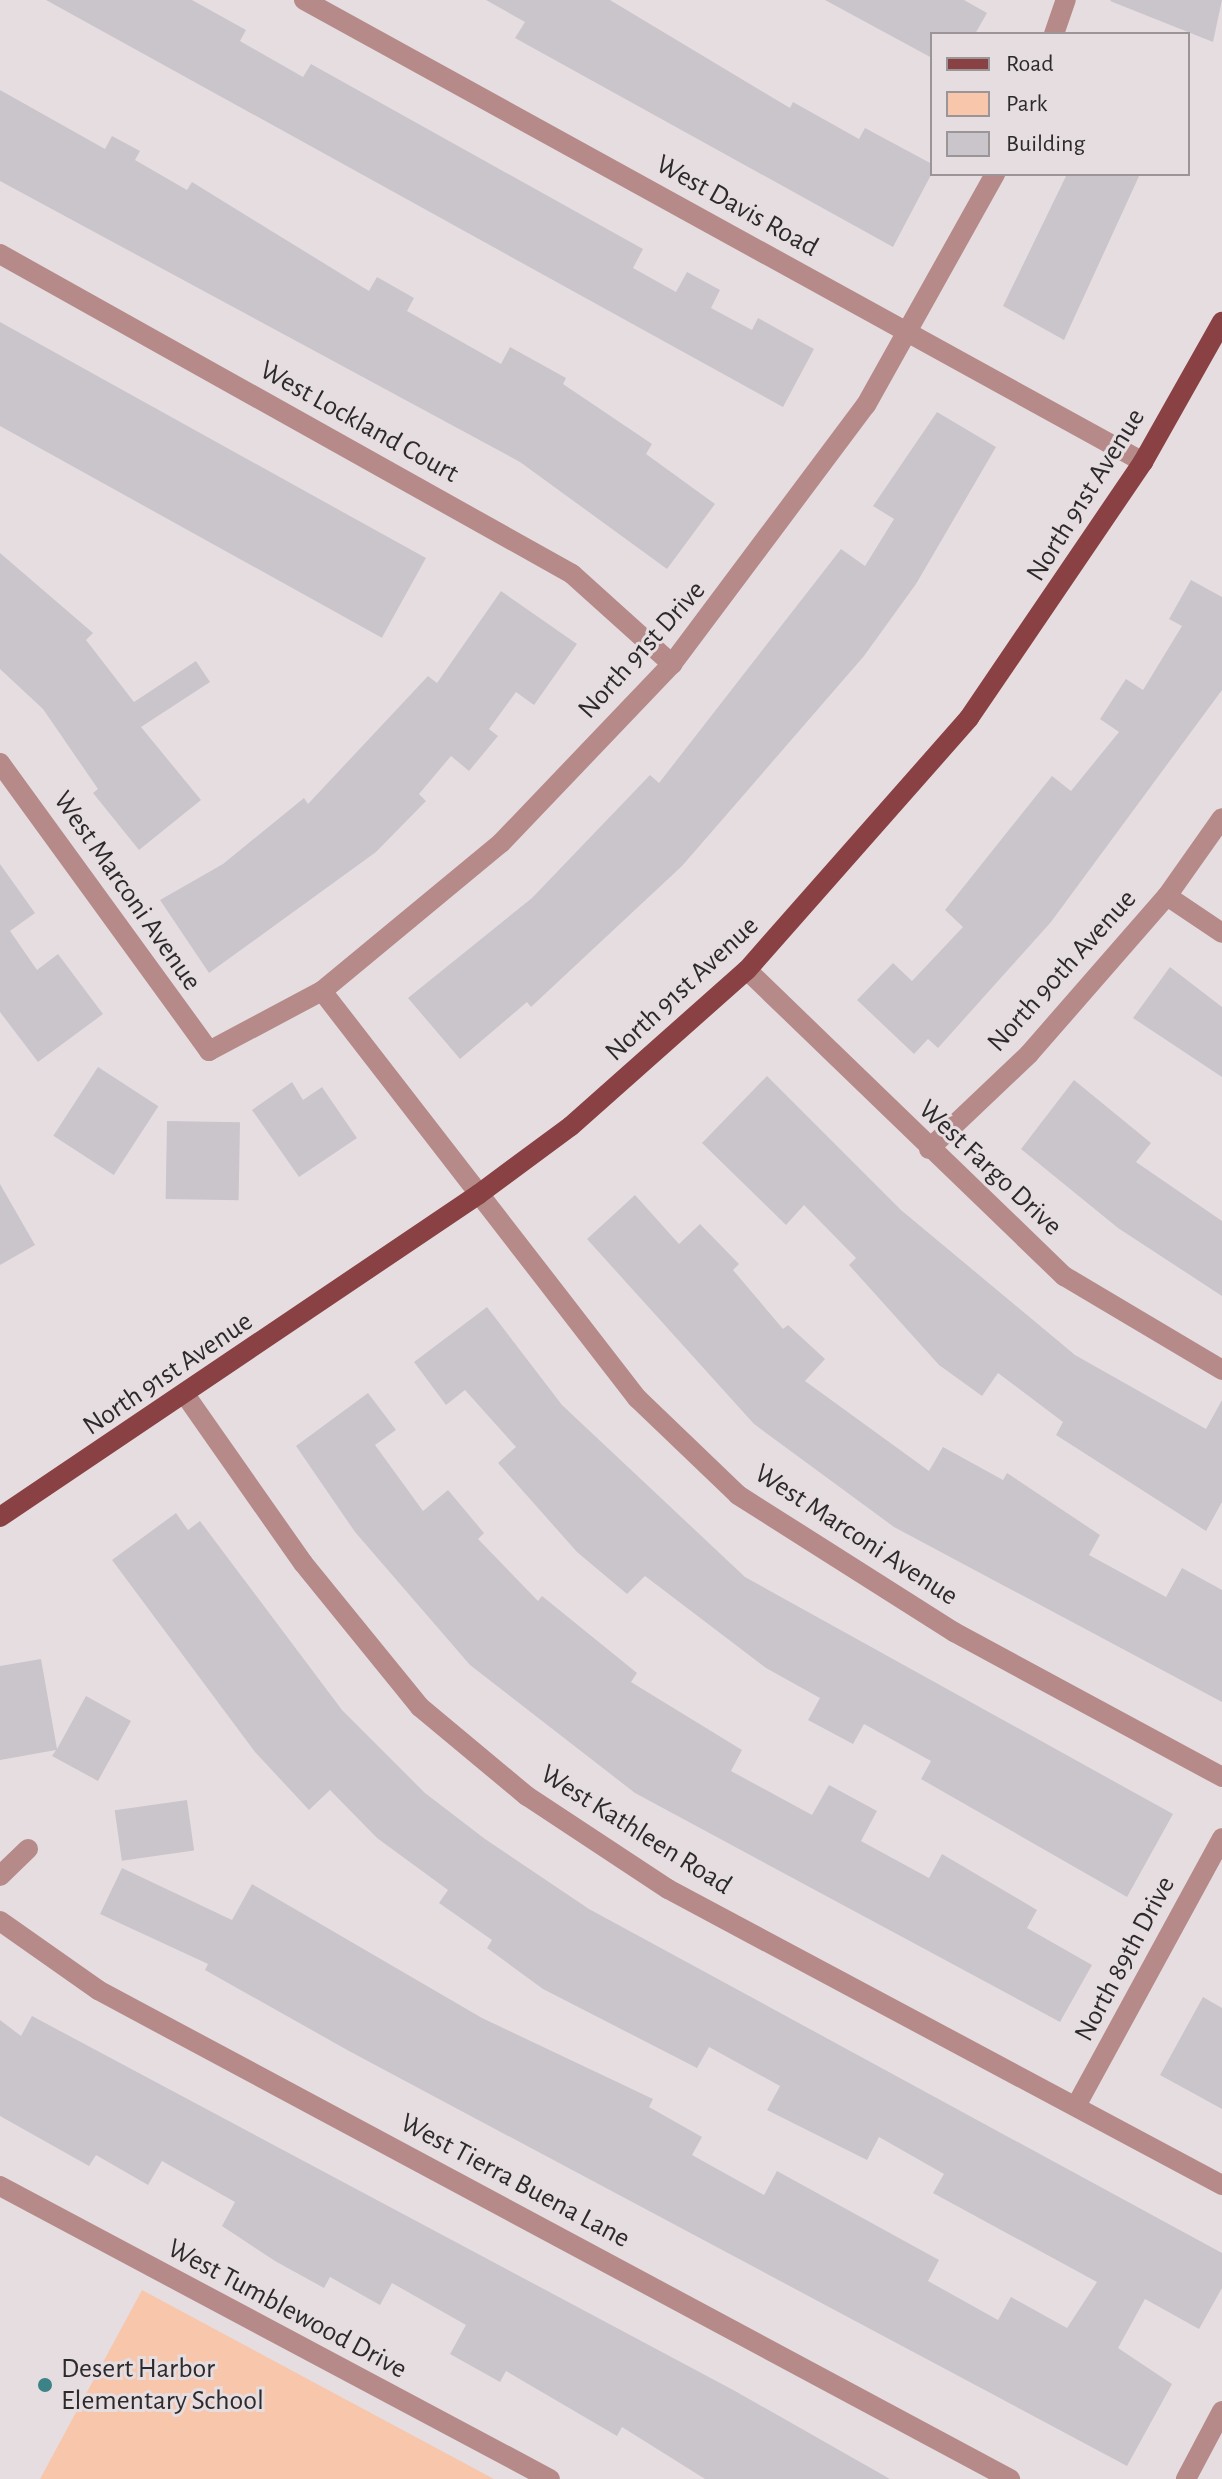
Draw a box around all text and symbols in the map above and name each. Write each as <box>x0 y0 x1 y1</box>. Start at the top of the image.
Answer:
legend <box>930 32 1190 176</box>
text: Road <box>1006 52 1054 76</box>
text: Park <box>1006 92 1047 116</box>
text: Building <box>1006 132 1085 156</box>
street label: West Davis Road <box>650 148 824 264</box>
street label: West Lockland Court <box>254 353 464 491</box>
street label: North 91st Avenue <box>1019 402 1153 588</box>
street label: North 91st Drive <box>571 574 713 726</box>
street label: West Marconi Avenue <box>46 785 208 997</box>
street label: North 90th Avenue <box>980 883 1144 1059</box>
street label: North 91st Avenue <box>598 909 766 1069</box>
street label: West Fargo Drive <box>911 1093 1069 1243</box>
street label: North 91st Avenue <box>77 1305 259 1443</box>
street label: West Marconi Avenue <box>748 1457 964 1613</box>
street label: West Kathleen Road <box>534 1758 738 1902</box>
street label: North 89th Drive <box>1067 1871 1183 2047</box>
street label: West Tierra Buena Lane <box>394 2106 636 2256</box>
street label: West Tumblewood Drive <box>162 2232 412 2386</box>
place label: Desert Harbor Elementary School <box>61 2352 264 2418</box>
marker: Desert Harbor Elementary School <box>36 2376 54 2394</box>

